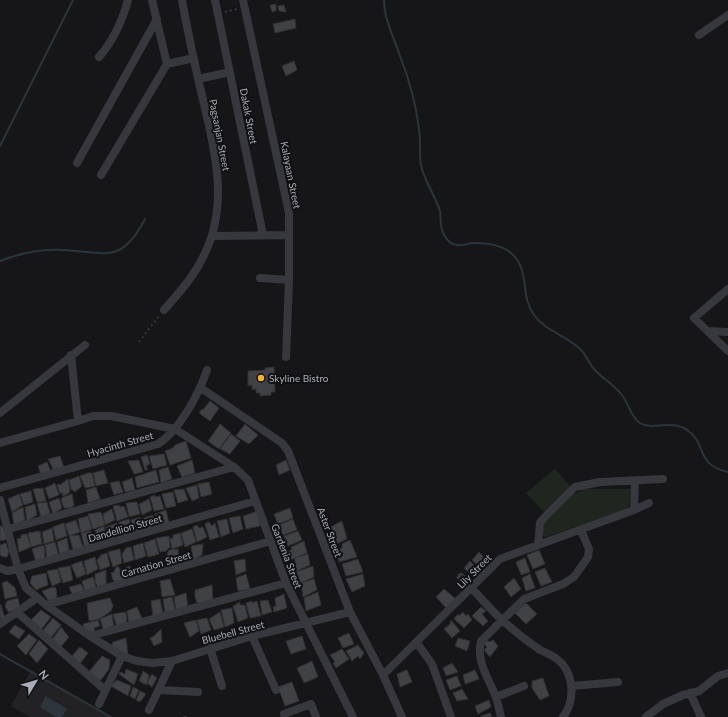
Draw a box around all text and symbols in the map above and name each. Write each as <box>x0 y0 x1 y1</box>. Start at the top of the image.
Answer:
street label: Dakak Street <box>238 87 260 145</box>
street label: Pagsanjan Street <box>207 98 233 172</box>
street label: Kalayaan Street <box>279 140 303 210</box>
place label: Skyline Bistro <box>269 372 329 384</box>
marker: Skyline Bistro <box>256 373 266 383</box>
street label: Hyacinth Street <box>86 429 155 459</box>
street label: Aster Street <box>315 505 345 559</box>
street label: Dandellion Street <box>87 512 164 544</box>
street label: Gardenia Street <box>269 522 305 590</box>
street label: Carnation Street <box>120 548 193 580</box>
street label: Lily Street <box>454 551 494 591</box>
street label: Bluebell Street <box>200 618 266 646</box>
north arrow <box>16 661 56 701</box>
text: N <box>37 667 52 682</box>

